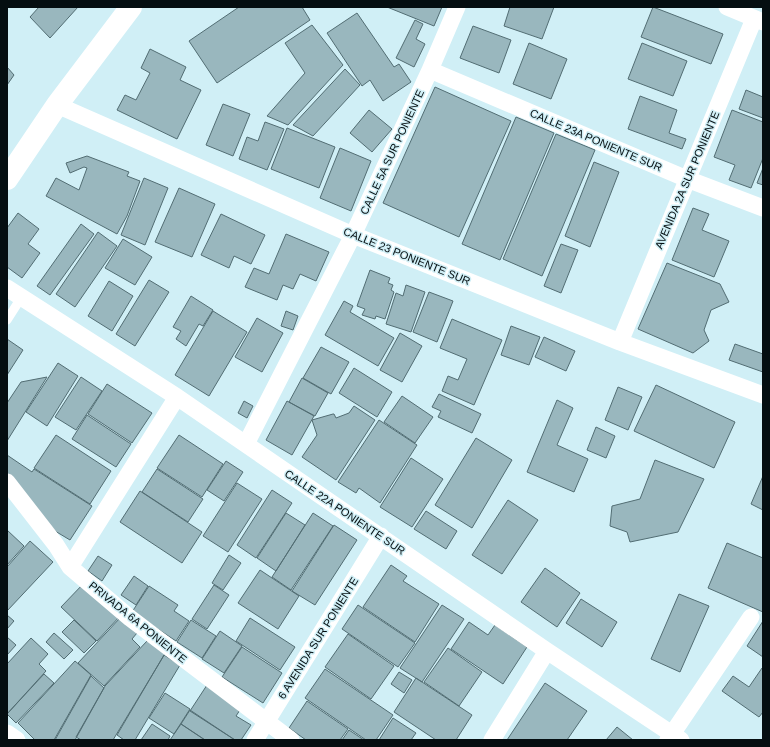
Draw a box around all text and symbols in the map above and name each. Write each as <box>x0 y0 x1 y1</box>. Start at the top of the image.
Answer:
street label: CALLE 5A SUR PONIENTE <box>358 88 426 216</box>
street label: CALLE 23A PONIENTE SUR <box>528 107 664 173</box>
street label: AVENIDA 2A SUR PONIENTE <box>652 109 722 251</box>
street label: CALLE 23 PONIENTE SUR <box>342 225 472 287</box>
street label: CALLE 22A PONIENTE SUR <box>283 467 407 557</box>
street label: 6 AVENIDA SUR PONIENTE <box>276 575 360 701</box>
street label: PRIVADA 6A PONIENTE <box>87 579 189 665</box>

